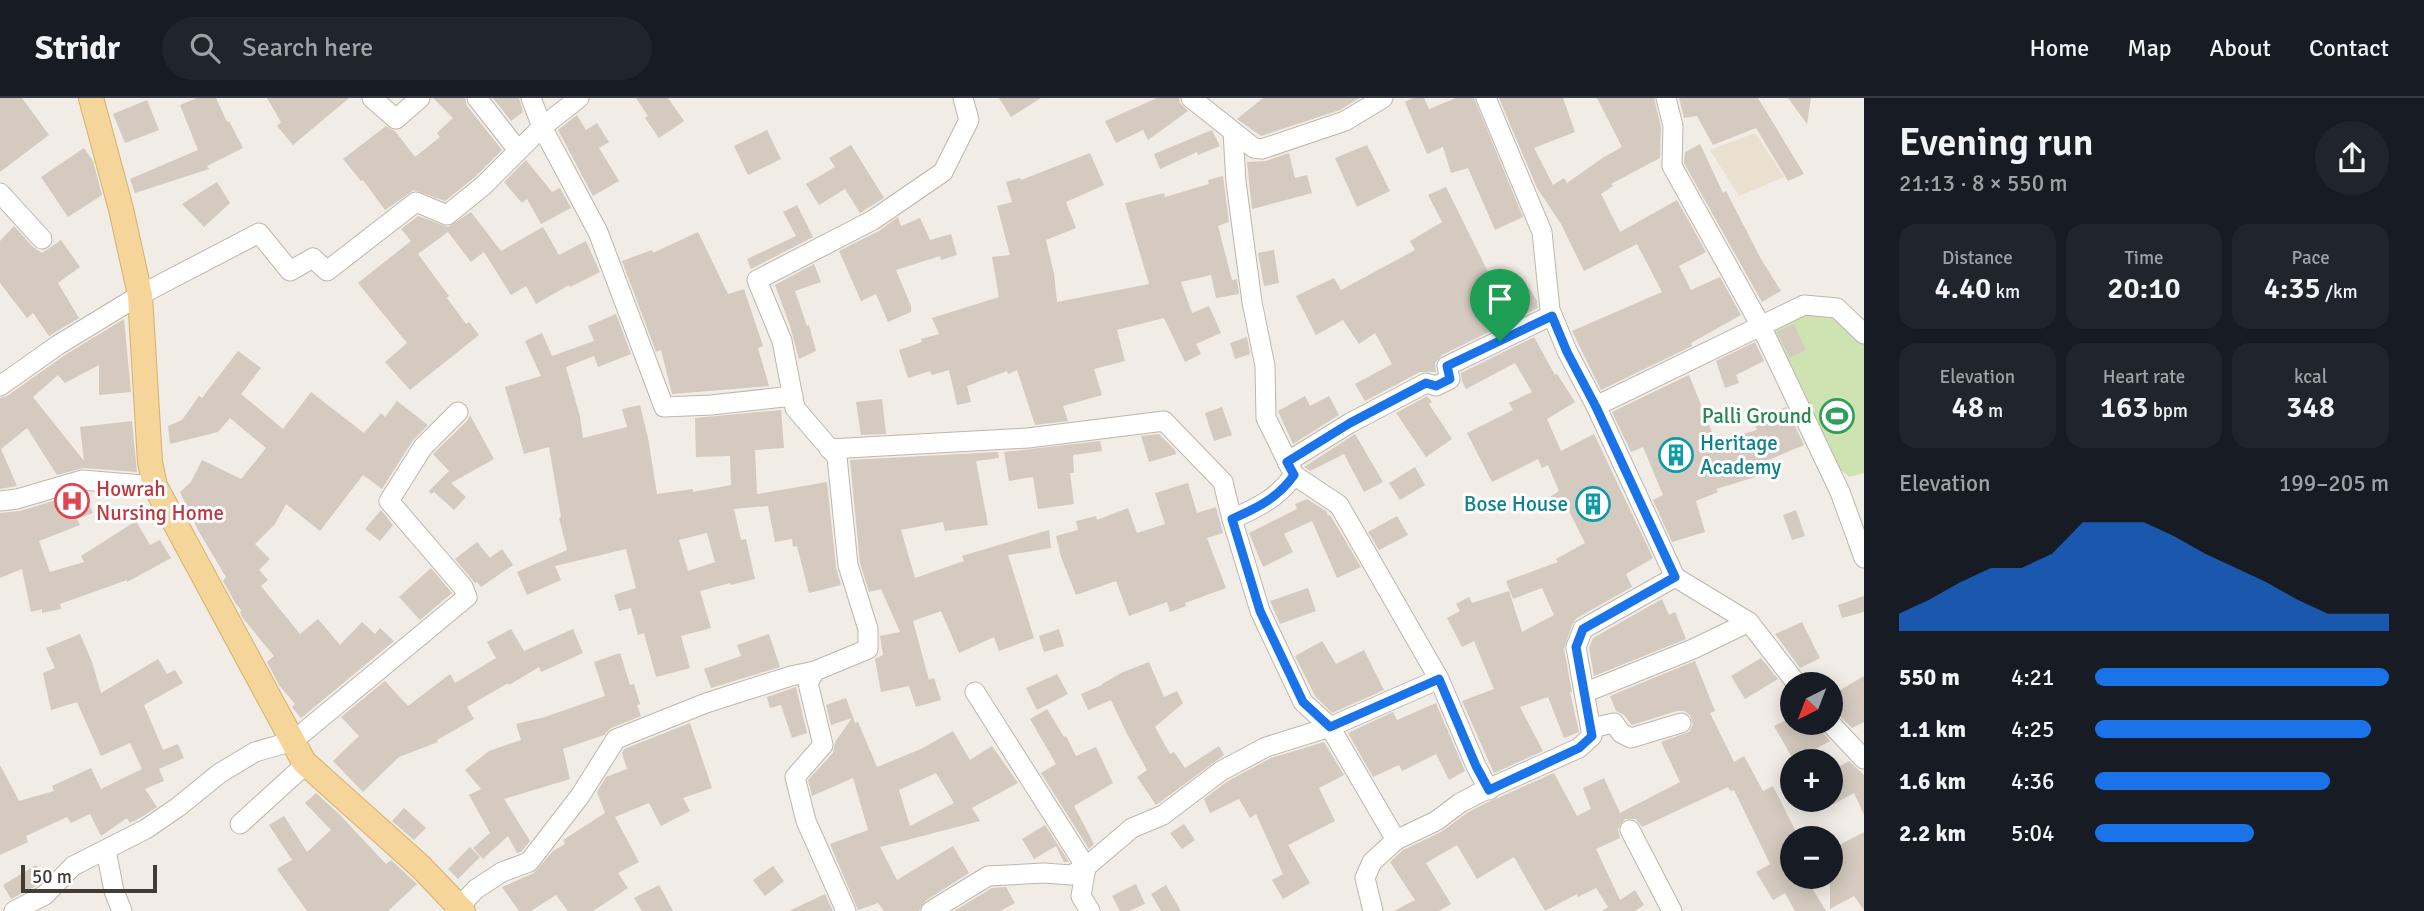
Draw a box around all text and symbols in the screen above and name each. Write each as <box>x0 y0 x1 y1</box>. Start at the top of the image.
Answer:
search box <box>162 17 652 80</box>
text: Stridr <box>35 28 120 69</box>
icon: search <box>186 29 224 67</box>
text: Search here <box>242 32 373 64</box>
text: Home <box>2029 33 2089 63</box>
text: Map <box>2127 33 2172 63</box>
text: About <box>2210 33 2271 63</box>
text: Contact <box>2309 33 2389 63</box>
text: Evening run <box>1899 119 2093 166</box>
button: share <box>2315 121 2389 195</box>
text: 21:13 · 8 × 550 m <box>1899 169 2068 198</box>
text: Distance <box>1942 246 2013 270</box>
text: Time <box>2124 246 2164 270</box>
text: Pace <box>2292 246 2330 270</box>
pin <box>1470 269 1530 341</box>
text: 4.40 <box>1934 270 1991 307</box>
text: 20:10 <box>2107 270 2181 307</box>
text: 4:35 <box>2264 270 2321 307</box>
icon: arrive <box>1481 280 1519 318</box>
text: km <box>1991 280 2020 304</box>
text: /km <box>2321 280 2358 304</box>
text: Elevation <box>1939 365 2015 389</box>
text: Heart rate <box>2103 365 2185 389</box>
text: kcal <box>2294 365 2327 389</box>
text: 48 <box>1951 389 1984 426</box>
text: 163 <box>2100 389 2149 426</box>
text: 348 <box>2286 389 2335 426</box>
sports icon: Palli Ground <box>1818 397 1856 435</box>
text: m <box>1984 399 2003 423</box>
text: bpm <box>2149 399 2188 423</box>
place label: Palli Ground <box>1702 403 1812 429</box>
place label: Heritage Academy <box>1700 430 1781 480</box>
building icon: Heritage Academy <box>1657 436 1695 474</box>
text: Elevation <box>1899 469 1991 498</box>
text: 199–205 m <box>2279 469 2389 498</box>
place label: Howrah Nursing Home <box>96 476 224 526</box>
hospital icon: Howrah Nursing Home <box>53 482 91 520</box>
building icon: Bose House <box>1574 485 1612 523</box>
place label: Bose House <box>1464 491 1568 517</box>
text: 550 m <box>1899 663 1960 692</box>
text: 4:21 <box>2011 663 2054 692</box>
north arrow <box>1780 672 1843 735</box>
map controls <box>1780 672 1843 889</box>
text: 1.1 km <box>1899 715 1966 744</box>
text: 4:25 <box>2011 715 2054 744</box>
button: + <box>1780 749 1843 812</box>
text: 1.6 km <box>1899 767 1966 796</box>
text: 4:36 <box>2011 767 2054 796</box>
text: 2.2 km <box>1899 819 1966 848</box>
text: 5:04 <box>2011 819 2054 848</box>
button: − <box>1780 826 1843 889</box>
scale bar <box>21 862 158 894</box>
text: 50 m <box>32 865 72 889</box>

